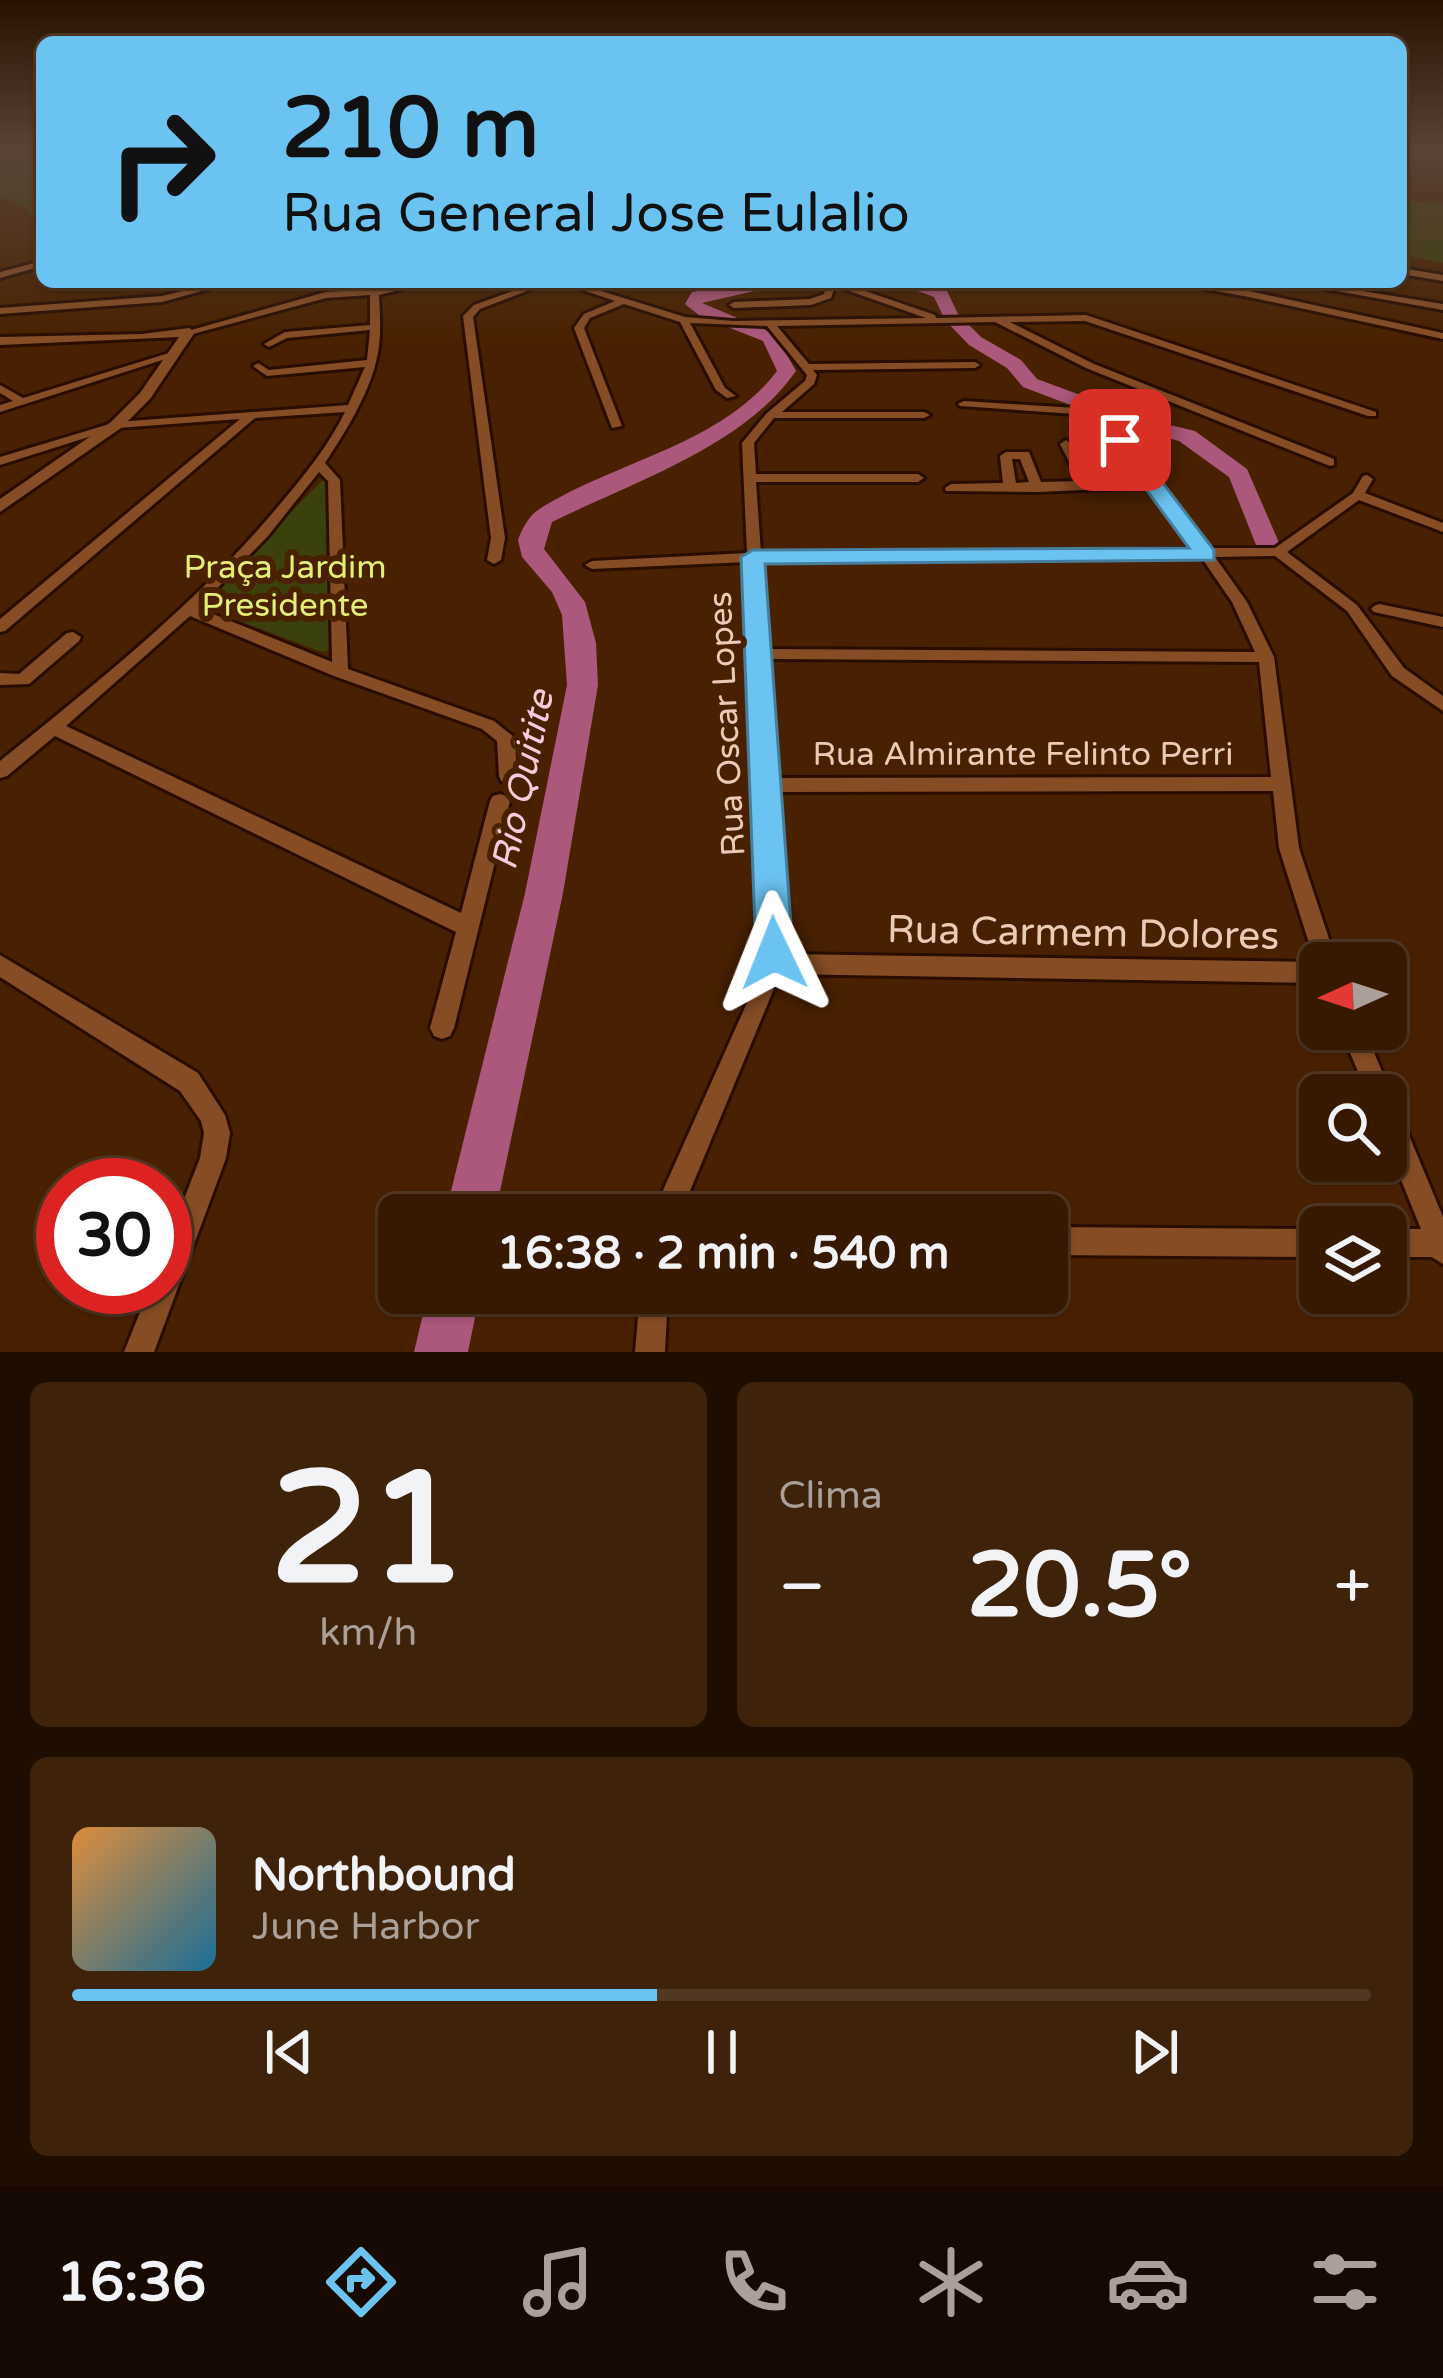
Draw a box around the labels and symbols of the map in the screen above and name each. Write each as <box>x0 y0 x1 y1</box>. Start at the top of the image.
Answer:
pin <box>1069 389 1171 491</box>
park label: Praça Jardim Presidente <box>183 548 387 625</box>
street label: Rua Oscar Lopes <box>701 591 753 857</box>
water label: Rio Quitite <box>483 685 563 874</box>
street label: Rua Almirante Felinto Perri <box>813 735 1233 774</box>
position arrow <box>711 890 837 1016</box>
street label: Rua Carmem Dolores <box>887 906 1279 960</box>
north arrow <box>1299 942 1407 1050</box>
speed limit sign: 30 <box>36 1158 192 1314</box>

